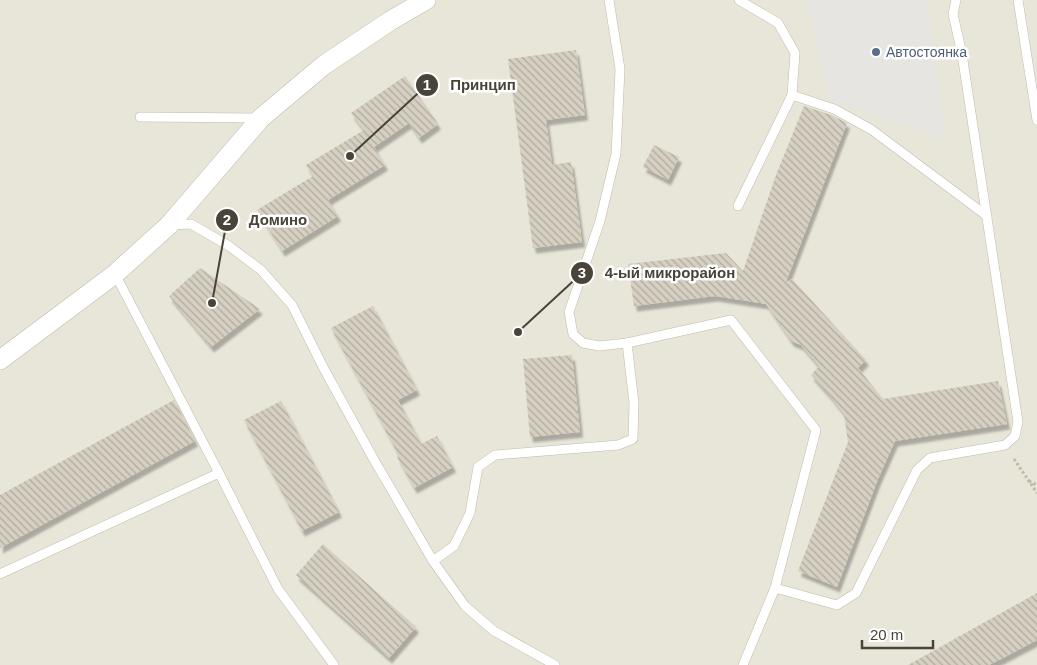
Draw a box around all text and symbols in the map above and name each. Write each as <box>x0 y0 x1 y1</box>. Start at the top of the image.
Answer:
place label: Автостоянка <box>886 44 967 60</box>
marker: Автостоянка <box>870 46 882 58</box>
callout: Принцип <box>415 70 526 100</box>
text: 1 <box>423 76 431 93</box>
text: Принцип <box>450 76 516 93</box>
callout: Домино <box>214 205 317 235</box>
text: 2 <box>223 211 231 228</box>
text: Домино <box>249 211 307 228</box>
callout: 4-ый микрорайон <box>570 258 745 288</box>
text: 3 <box>578 264 586 281</box>
text: 4-ый микрорайон <box>605 264 735 281</box>
scale bar <box>862 618 933 650</box>
text: 20 m <box>870 626 903 643</box>

